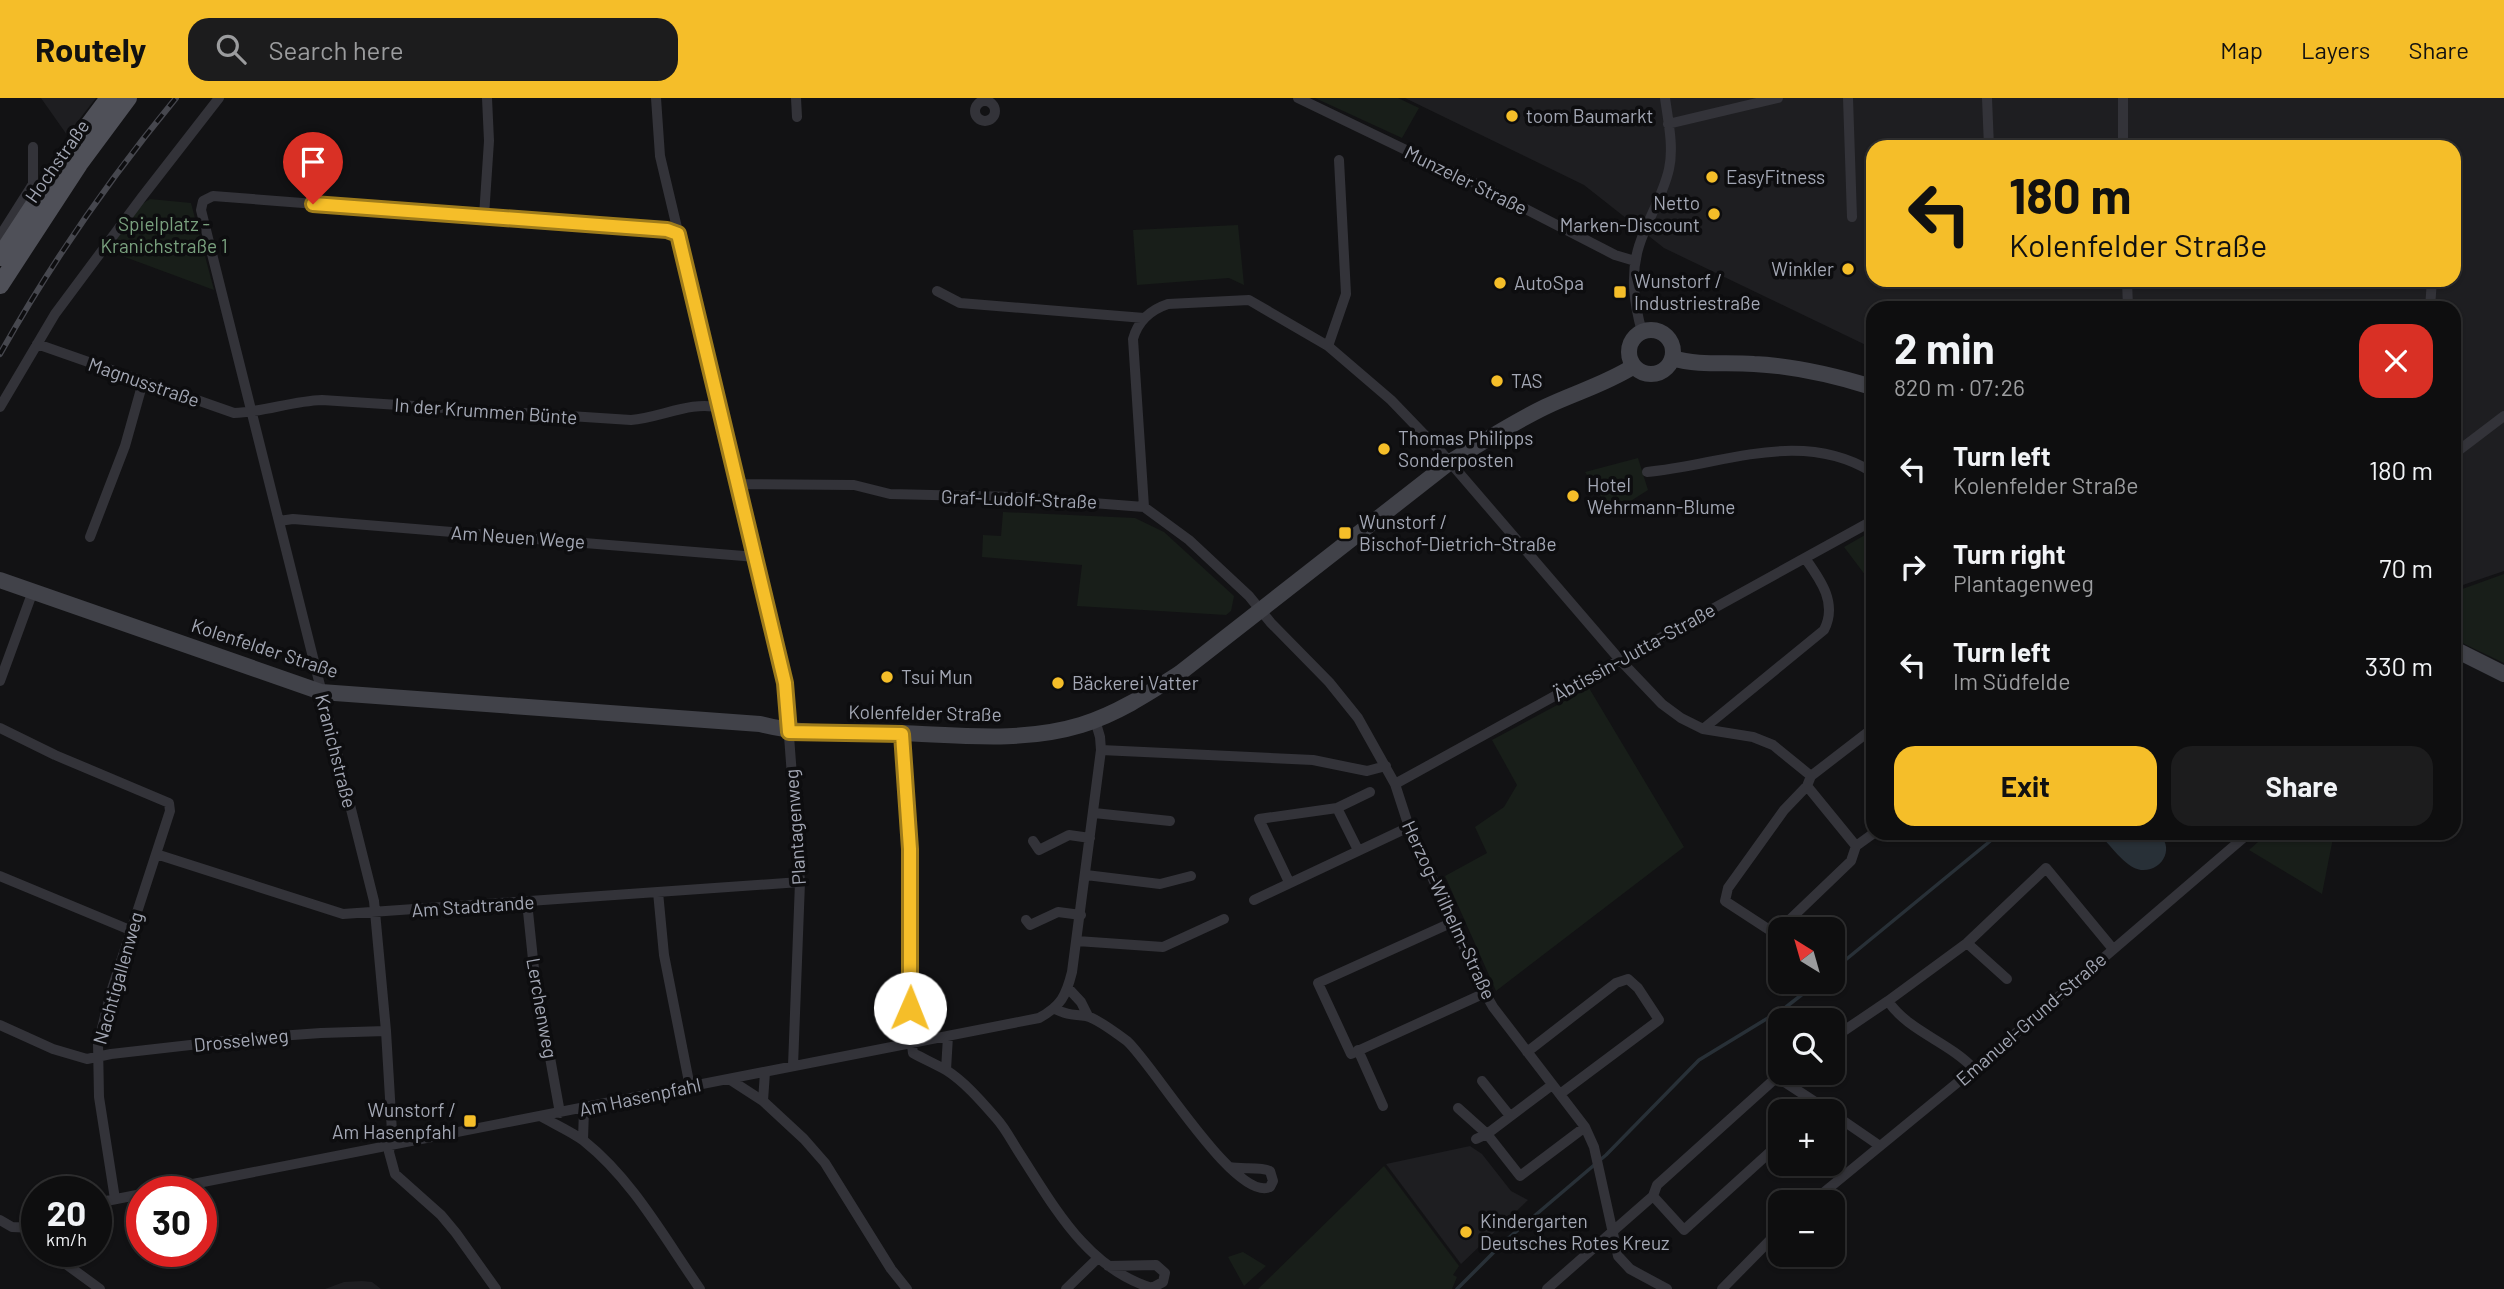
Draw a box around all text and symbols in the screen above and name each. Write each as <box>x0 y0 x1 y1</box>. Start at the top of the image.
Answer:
search box <box>188 18 678 81</box>
text: Routely <box>35 29 146 69</box>
icon: search <box>212 30 250 68</box>
text: Search here <box>268 34 404 65</box>
text: Map <box>2220 35 2263 64</box>
text: Layers <box>2301 35 2370 64</box>
text: Share <box>2408 35 2469 64</box>
place label: toom Baumarkt <box>1526 104 1653 127</box>
marker: toom Baumarkt <box>1504 108 1520 124</box>
street label: Hochstraße <box>20 115 94 207</box>
pin <box>283 132 343 204</box>
street label: Munzeler Straße <box>1401 140 1531 219</box>
icon: arrive <box>294 143 332 181</box>
place label: EasyFitness <box>1726 165 1825 188</box>
text: 180 m <box>2009 165 2132 224</box>
icon: left <box>1894 168 1985 259</box>
marker: EasyFitness <box>1704 169 1720 185</box>
place label: Netto Marken-Discount <box>1560 191 1700 236</box>
marker: Netto Marken-Discount <box>1706 206 1722 222</box>
park label: Spielplatz - Kranichstraße 1 <box>100 212 228 257</box>
text: Kolenfelder Straße <box>2009 225 2267 263</box>
place label: Winkler <box>1771 257 1834 280</box>
marker: Winkler <box>1840 261 1856 277</box>
place label: Wunstorf / Industriestraße <box>1634 269 1761 314</box>
place label: AutoSpa <box>1514 271 1584 294</box>
marker: AutoSpa <box>1492 275 1508 291</box>
marker: Wunstorf / Industriestraße <box>1612 284 1628 300</box>
text: 2 min <box>1894 322 1995 372</box>
button: close <box>2359 324 2433 398</box>
street label: Magnusstraße <box>86 352 203 411</box>
place label: TAS <box>1511 369 1543 392</box>
marker: TAS <box>1489 373 1505 389</box>
text: 820 m · 07:26 <box>1894 373 2025 401</box>
street label: In der Krummen Bünte <box>394 393 578 428</box>
place label: Thomas Philipps Sonderposten <box>1398 426 1533 471</box>
text: Turn left <box>1953 440 2051 471</box>
marker: Thomas Philipps Sonderposten <box>1376 441 1392 457</box>
icon: left <box>1894 450 1932 488</box>
text: 180 m <box>2369 454 2433 485</box>
text: Kolenfelder Straße <box>1953 471 2139 499</box>
place label: Hotel Wehrmann-Blume <box>1587 473 1735 518</box>
street label: Graf-Ludolf-Straße <box>941 484 1098 513</box>
marker: Hotel Wehrmann-Blume <box>1565 488 1581 504</box>
place label: Wunstorf / Bischof-Dietrich-Straße <box>1359 510 1557 555</box>
street label: Am Neuen Wege <box>450 520 586 553</box>
marker: Wunstorf / Bischof-Dietrich-Straße <box>1337 525 1353 541</box>
text: Turn right <box>1953 538 2066 569</box>
icon: right <box>1894 548 1932 586</box>
text: 70 m <box>2379 552 2433 583</box>
text: Plantagenweg <box>1953 569 2094 597</box>
street label: Äbtissin-Jutta-Straße <box>1549 597 1719 706</box>
street label: Kolenfelder Straße <box>189 613 342 682</box>
text: Turn left <box>1953 636 2051 667</box>
icon: left <box>1894 646 1932 684</box>
text: 330 m <box>2365 650 2433 681</box>
place label: Tsui Mun <box>901 665 973 688</box>
text: Im Südfelde <box>1953 667 2070 695</box>
marker: Tsui Mun <box>879 669 895 685</box>
place label: Bäckerei Vatter <box>1072 671 1199 694</box>
marker: Bäckerei Vatter <box>1050 675 1066 691</box>
street label: Kranichstraße <box>311 691 362 810</box>
street label: Kolenfelder Straße <box>848 700 1002 725</box>
button: Exit <box>1894 746 2157 826</box>
button: Share <box>2171 746 2433 826</box>
street label: Plantagenweg <box>779 768 810 886</box>
street label: Herzog-Wilhelm-Straße <box>1398 817 1501 1003</box>
street label: Am Stadtrande <box>411 890 535 921</box>
street label: Nachtigallenweg <box>88 909 147 1047</box>
north arrow <box>1768 917 1844 994</box>
map controls <box>1768 917 1845 1267</box>
street label: Emanuel-Grund-Straße <box>1951 947 2110 1090</box>
street label: Lerchenweg <box>522 956 563 1060</box>
position arrow <box>873 971 947 1045</box>
button: search <box>1768 1008 1845 1085</box>
street label: Drosselweg <box>192 1023 289 1056</box>
street label: Am Hasenpfahl <box>577 1072 703 1121</box>
place label: Wunstorf / Am Hasenpfahl <box>332 1098 456 1143</box>
button: + <box>1768 1099 1845 1176</box>
marker: Wunstorf / Am Hasenpfahl <box>462 1113 478 1129</box>
speed limit sign: 30 <box>126 1176 217 1267</box>
button: − <box>1768 1190 1845 1267</box>
text: 20 <box>47 1191 86 1233</box>
place label: Kindergarten Deutsches Rotes Kreuz <box>1480 1209 1670 1254</box>
marker: Kindergarten Deutsches Rotes Kreuz <box>1458 1224 1474 1240</box>
text: km/h <box>46 1228 87 1250</box>

